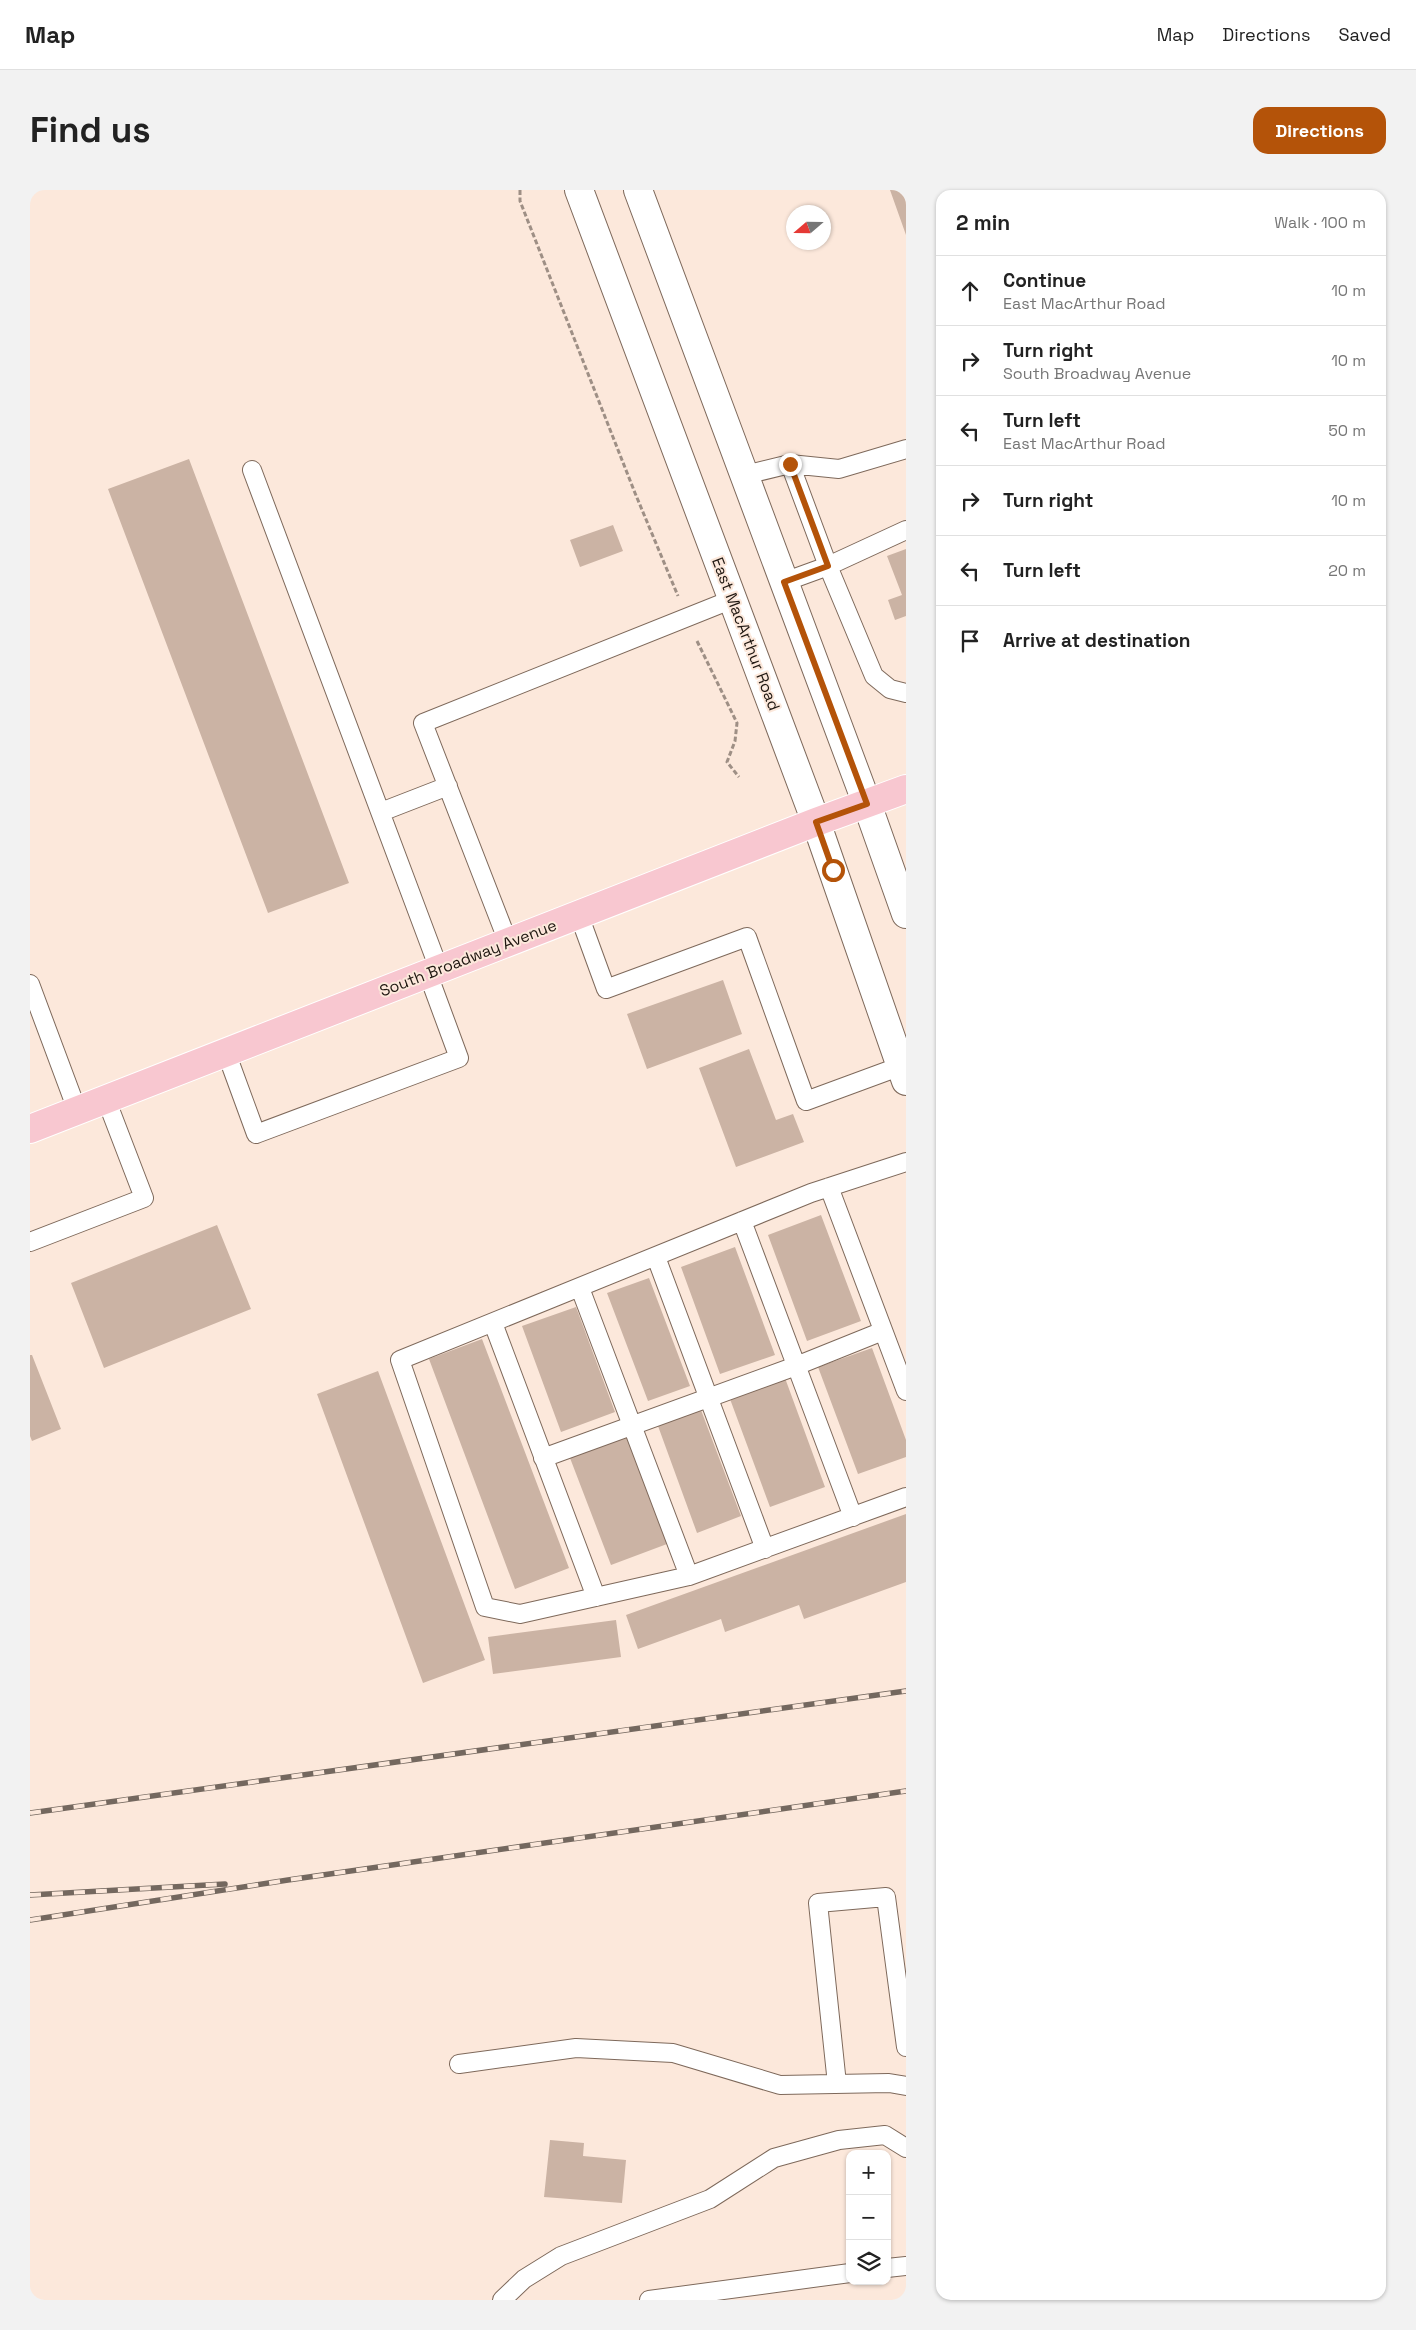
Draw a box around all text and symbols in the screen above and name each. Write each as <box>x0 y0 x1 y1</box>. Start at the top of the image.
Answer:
text: Map <box>25 19 75 50</box>
text: Map <box>1157 23 1194 46</box>
text: Directions <box>1222 23 1311 46</box>
text: Saved <box>1339 23 1391 46</box>
button: Directions <box>1253 107 1386 154</box>
text: Find us <box>30 108 151 152</box>
north arrow <box>786 205 831 250</box>
text: 2 min <box>956 209 1010 236</box>
text: Walk · 100 m <box>1274 212 1366 233</box>
text: Continue <box>1003 268 1086 293</box>
icon: ahead <box>956 277 984 305</box>
text: 10 m <box>1331 280 1366 301</box>
text: East MacArthur Road <box>1003 293 1166 314</box>
text: Turn right <box>1003 338 1093 363</box>
icon: right <box>956 347 984 375</box>
text: 10 m <box>1331 350 1366 371</box>
text: South Broadway Avenue <box>1003 363 1191 384</box>
text: Turn left <box>1003 408 1081 433</box>
icon: left <box>956 417 984 445</box>
text: 50 m <box>1328 420 1366 441</box>
text: East MacArthur Road <box>1003 433 1166 454</box>
route end <box>779 453 802 476</box>
icon: right <box>956 487 984 515</box>
text: Turn right <box>1003 488 1093 513</box>
text: 10 m <box>1331 490 1366 511</box>
street label: East MacArthur Road <box>707 554 785 714</box>
icon: left <box>956 557 984 585</box>
text: Turn left <box>1003 558 1081 583</box>
text: 20 m <box>1328 560 1366 581</box>
icon: arrive <box>956 627 984 655</box>
text: Arrive at destination <box>1003 628 1191 653</box>
route start <box>822 859 845 882</box>
street label: South Broadway Avenue <box>376 914 560 1002</box>
map controls <box>846 2150 891 2285</box>
button: + <box>846 2150 891 2195</box>
button: − <box>846 2195 891 2240</box>
button: layers <box>846 2240 891 2285</box>

